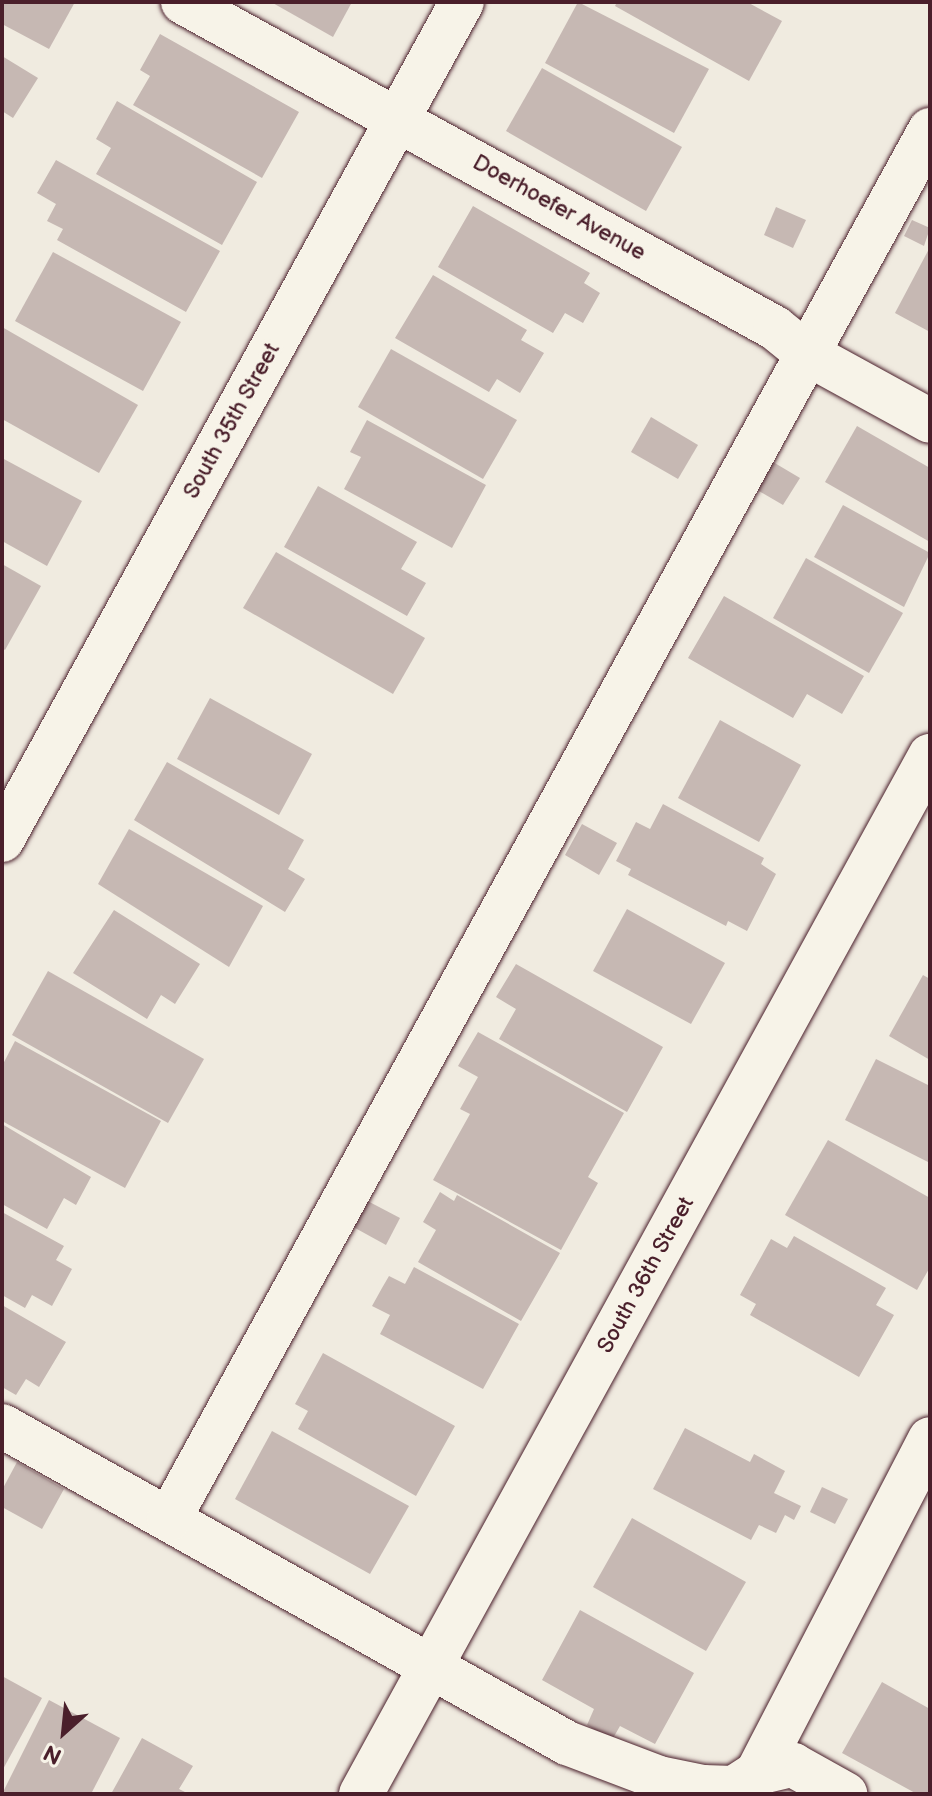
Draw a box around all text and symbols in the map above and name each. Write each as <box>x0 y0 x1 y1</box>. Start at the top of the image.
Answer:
street label: Doerhoefer Avenue <box>468 150 650 266</box>
street label: South 35th Street <box>178 338 286 504</box>
street label: South 36th Street <box>592 1192 700 1358</box>
north arrow <box>24 1692 104 1772</box>
text: N <box>39 1738 66 1770</box>

